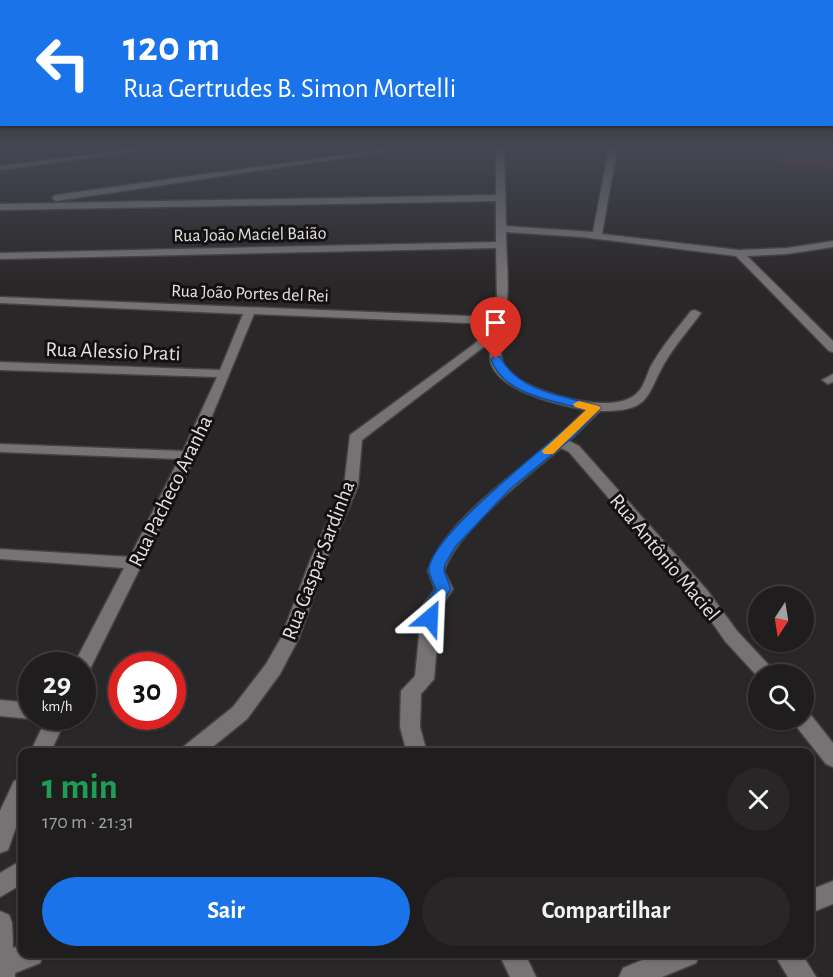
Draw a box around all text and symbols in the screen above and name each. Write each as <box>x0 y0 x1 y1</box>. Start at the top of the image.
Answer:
icon: left <box>24 24 102 102</box>
text: 120 m <box>123 26 220 68</box>
text: Rua Gertrudes B. Simon Mortelli <box>123 75 456 102</box>
street label: Rua João Maciel Baião <box>173 225 327 245</box>
street label: Rua João Portes del Rei <box>171 282 329 306</box>
pin <box>470 297 521 359</box>
icon: arrive <box>479 306 512 339</box>
street label: Rua Alessio Prati <box>45 339 181 364</box>
street label: Rua Pacheco Aranha <box>125 412 216 570</box>
street label: Rua Gaspar Sardinha <box>278 477 359 643</box>
street label: Rua Antônio Maciel <box>606 490 723 625</box>
position arrow <box>398 586 462 650</box>
north arrow <box>748 586 814 652</box>
map controls <box>748 586 814 730</box>
speed limit sign: 30 <box>108 652 186 730</box>
button: search <box>748 664 814 730</box>
text: 29 <box>43 669 71 699</box>
text: km/h <box>42 699 72 714</box>
button: close <box>727 768 790 831</box>
text: 1 min <box>42 769 118 805</box>
text: 170 m · 21:31 <box>42 812 134 832</box>
button: Sair <box>42 877 410 946</box>
button: Compartilhar <box>422 877 790 946</box>

